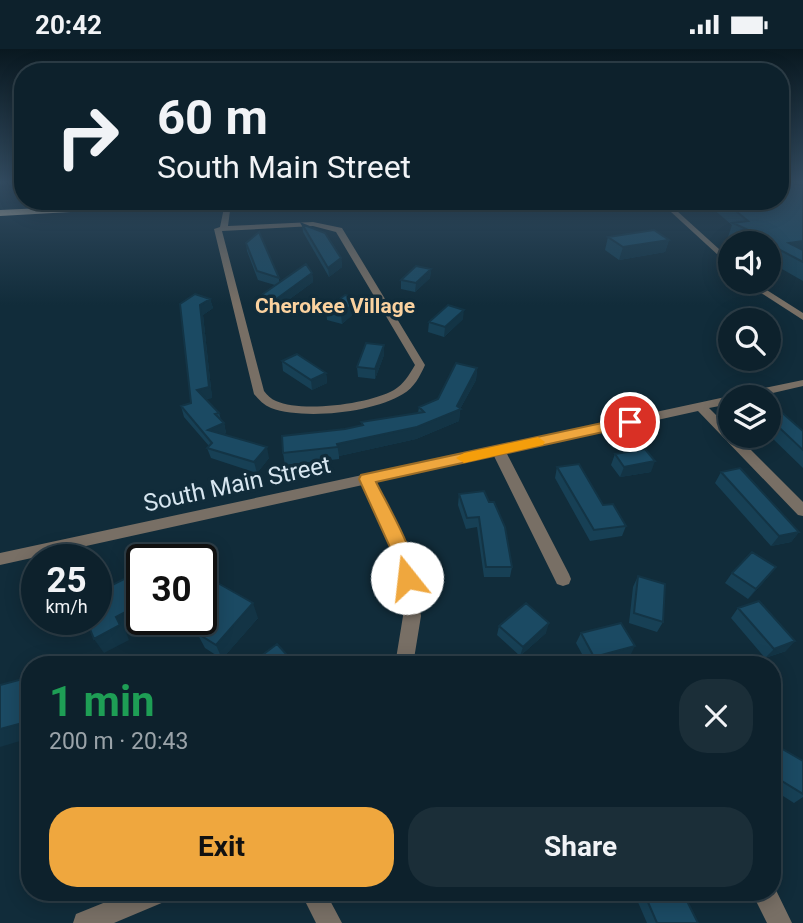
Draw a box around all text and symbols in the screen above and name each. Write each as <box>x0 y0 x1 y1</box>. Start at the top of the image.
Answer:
text: 20:42 <box>35 10 102 40</box>
text: 60 m <box>157 89 268 146</box>
icon: right <box>42 91 133 182</box>
text: South Main Street <box>157 148 411 186</box>
map controls <box>718 231 781 448</box>
button: sound <box>718 231 781 294</box>
district label: Cherokee Village <box>255 294 415 318</box>
button: search <box>718 308 781 371</box>
button: layers <box>718 385 781 448</box>
pin <box>600 392 660 452</box>
icon: arrive <box>611 403 649 441</box>
street label: South Main Street <box>141 450 333 518</box>
position arrow <box>370 541 444 615</box>
speed limit sign: 30 <box>126 544 217 635</box>
text: 25 <box>46 560 87 601</box>
text: km/h <box>45 596 88 617</box>
text: 1 min <box>49 677 155 726</box>
button: close <box>679 679 753 753</box>
text: 200 m · 20:43 <box>49 728 188 755</box>
button: Exit <box>49 807 394 887</box>
button: Share <box>408 807 753 887</box>

